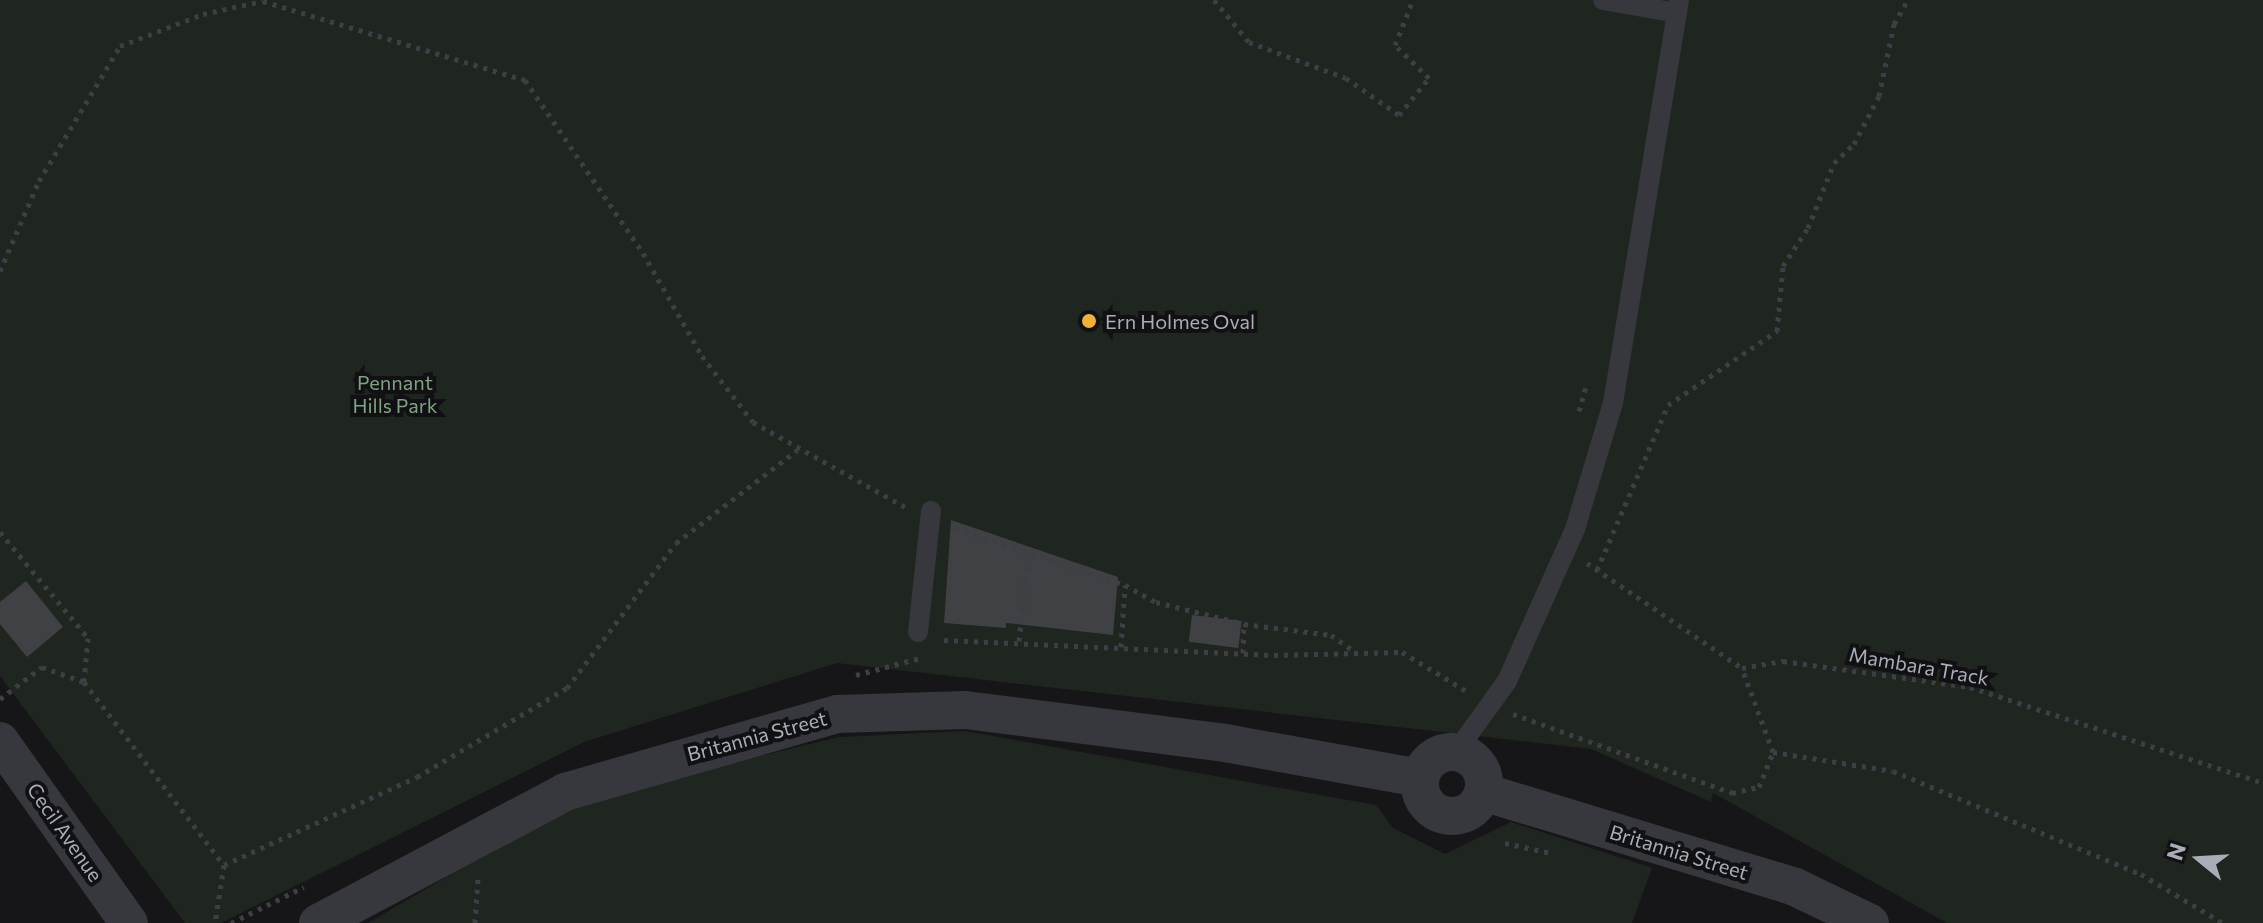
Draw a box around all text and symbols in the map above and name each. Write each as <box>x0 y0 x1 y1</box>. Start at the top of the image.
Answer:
place label: Ern Holmes Oval <box>1105 309 1255 333</box>
marker: Ern Holmes Oval <box>1080 312 1098 330</box>
park label: Pennant Hills Park <box>352 371 438 418</box>
street label: Mambara Track <box>1847 642 1991 690</box>
street label: Britannia Street <box>685 706 829 766</box>
street label: Cecil Avenue <box>22 778 108 886</box>
north arrow <box>2159 819 2239 899</box>
street label: Britannia Street <box>1607 820 1751 884</box>
text: N <box>2160 839 2191 863</box>

